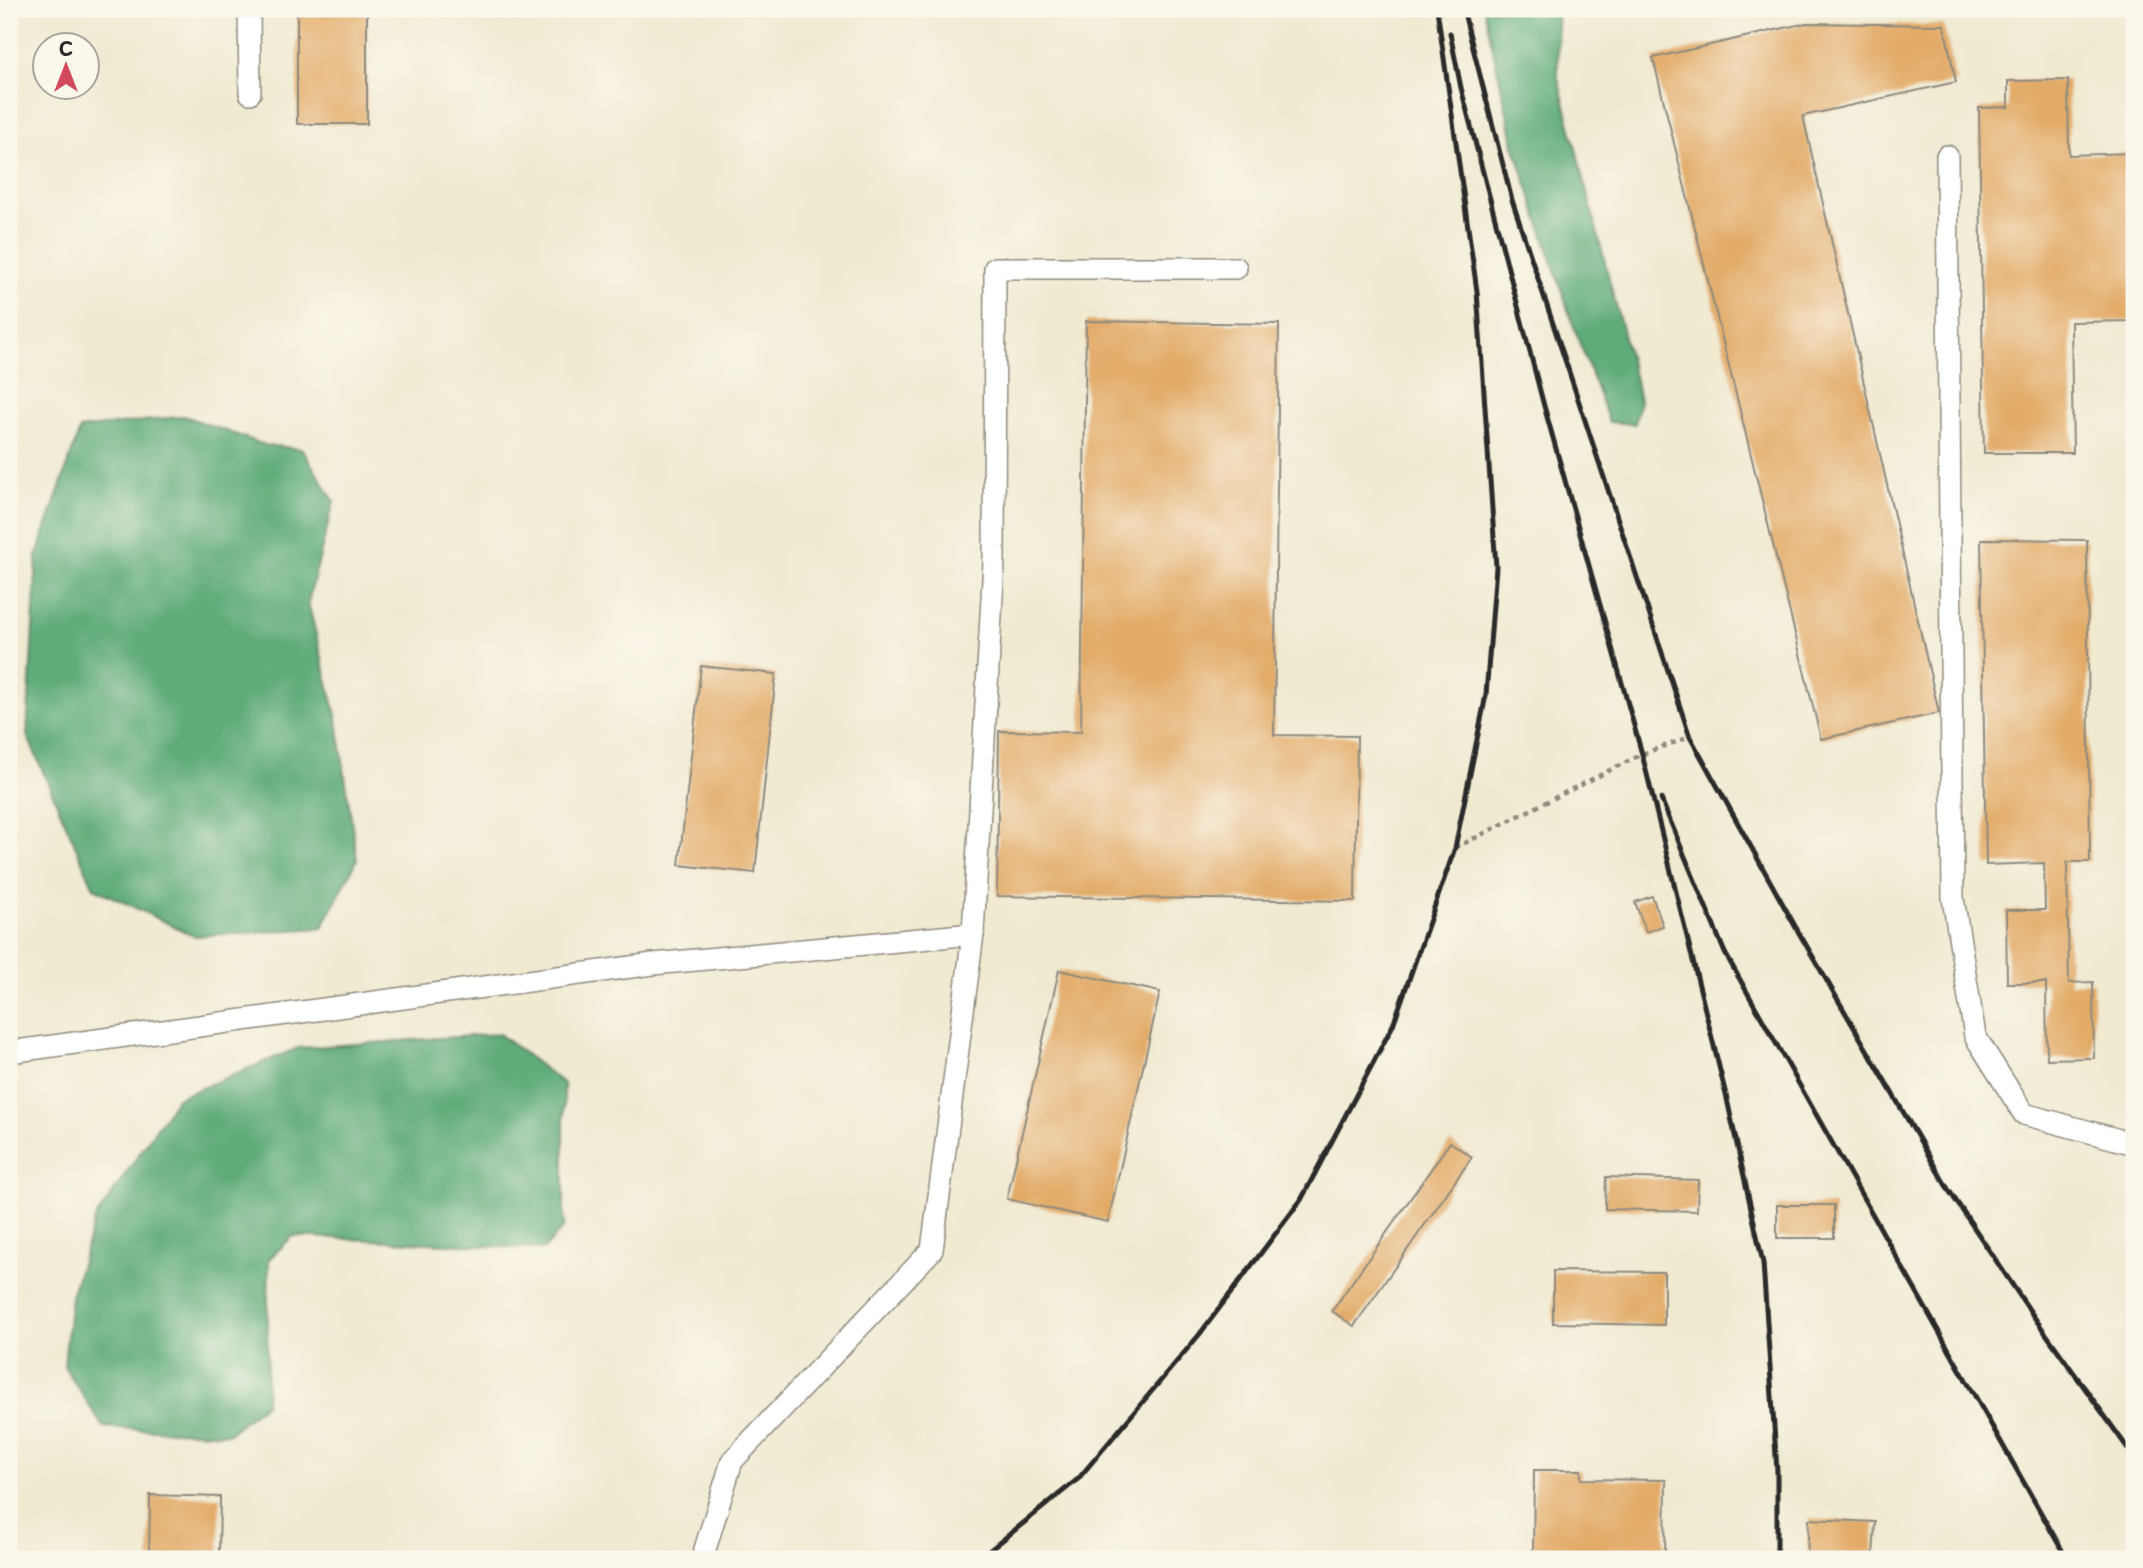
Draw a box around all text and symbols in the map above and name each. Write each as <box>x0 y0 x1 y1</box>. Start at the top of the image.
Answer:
north arrow <box>32 32 102 102</box>
text: С <box>59 34 73 62</box>

